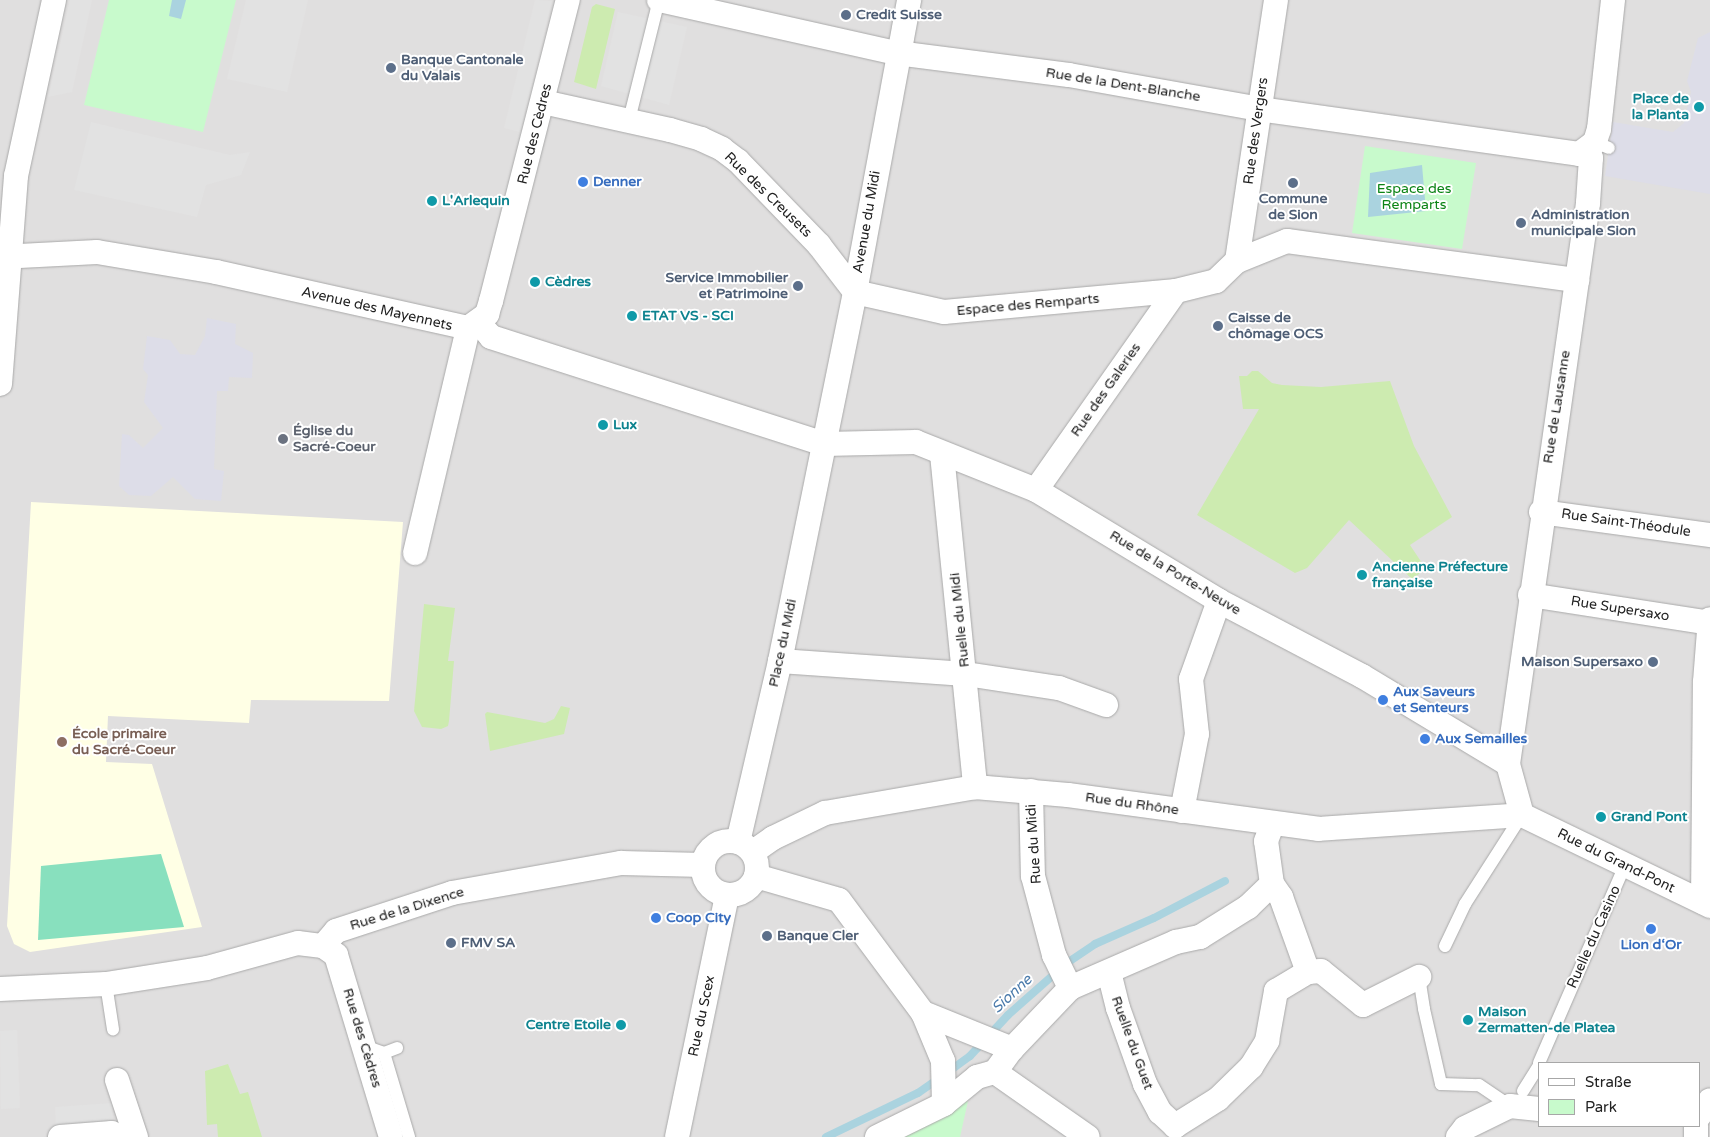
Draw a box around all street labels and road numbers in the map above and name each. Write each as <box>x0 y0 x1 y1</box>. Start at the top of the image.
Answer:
street label: Rue de la Dent-Blanche <box>1044 64 1202 106</box>
street label: Rue des Vergers <box>1240 76 1272 186</box>
street label: Rue des Cèdres <box>514 82 556 186</box>
street label: Rue des Creusets <box>721 149 815 241</box>
street label: Avenue du Midi <box>850 169 884 275</box>
street label: Avenue des Mayennets <box>300 283 454 335</box>
street label: Espace des Remparts <box>956 290 1100 320</box>
street label: Rue des Galeries <box>1067 340 1145 440</box>
street label: Rue de Lausanne <box>1540 349 1574 465</box>
street label: Rue Saint-Théodule <box>1560 506 1692 540</box>
street label: Rue de la Porte-Neuve <box>1106 527 1244 619</box>
street label: Ruelle du Midi <box>947 572 973 668</box>
street label: Rue Supersaxo <box>1569 593 1671 625</box>
street label: Place du Midi <box>765 597 801 689</box>
street label: Rue du Rhône <box>1084 789 1180 819</box>
street label: Rue du Midi <box>1023 803 1045 885</box>
street label: Rue du Grand-Pont <box>1555 825 1677 897</box>
street label: Ruelle du Casino <box>1564 883 1624 991</box>
street label: Rue de la Dixence <box>348 884 466 934</box>
street label: Rue du Scex <box>685 974 719 1058</box>
street label: Rue des Cèdres <box>339 986 385 1090</box>
street label: Ruelle du Guet <box>1107 994 1157 1092</box>

